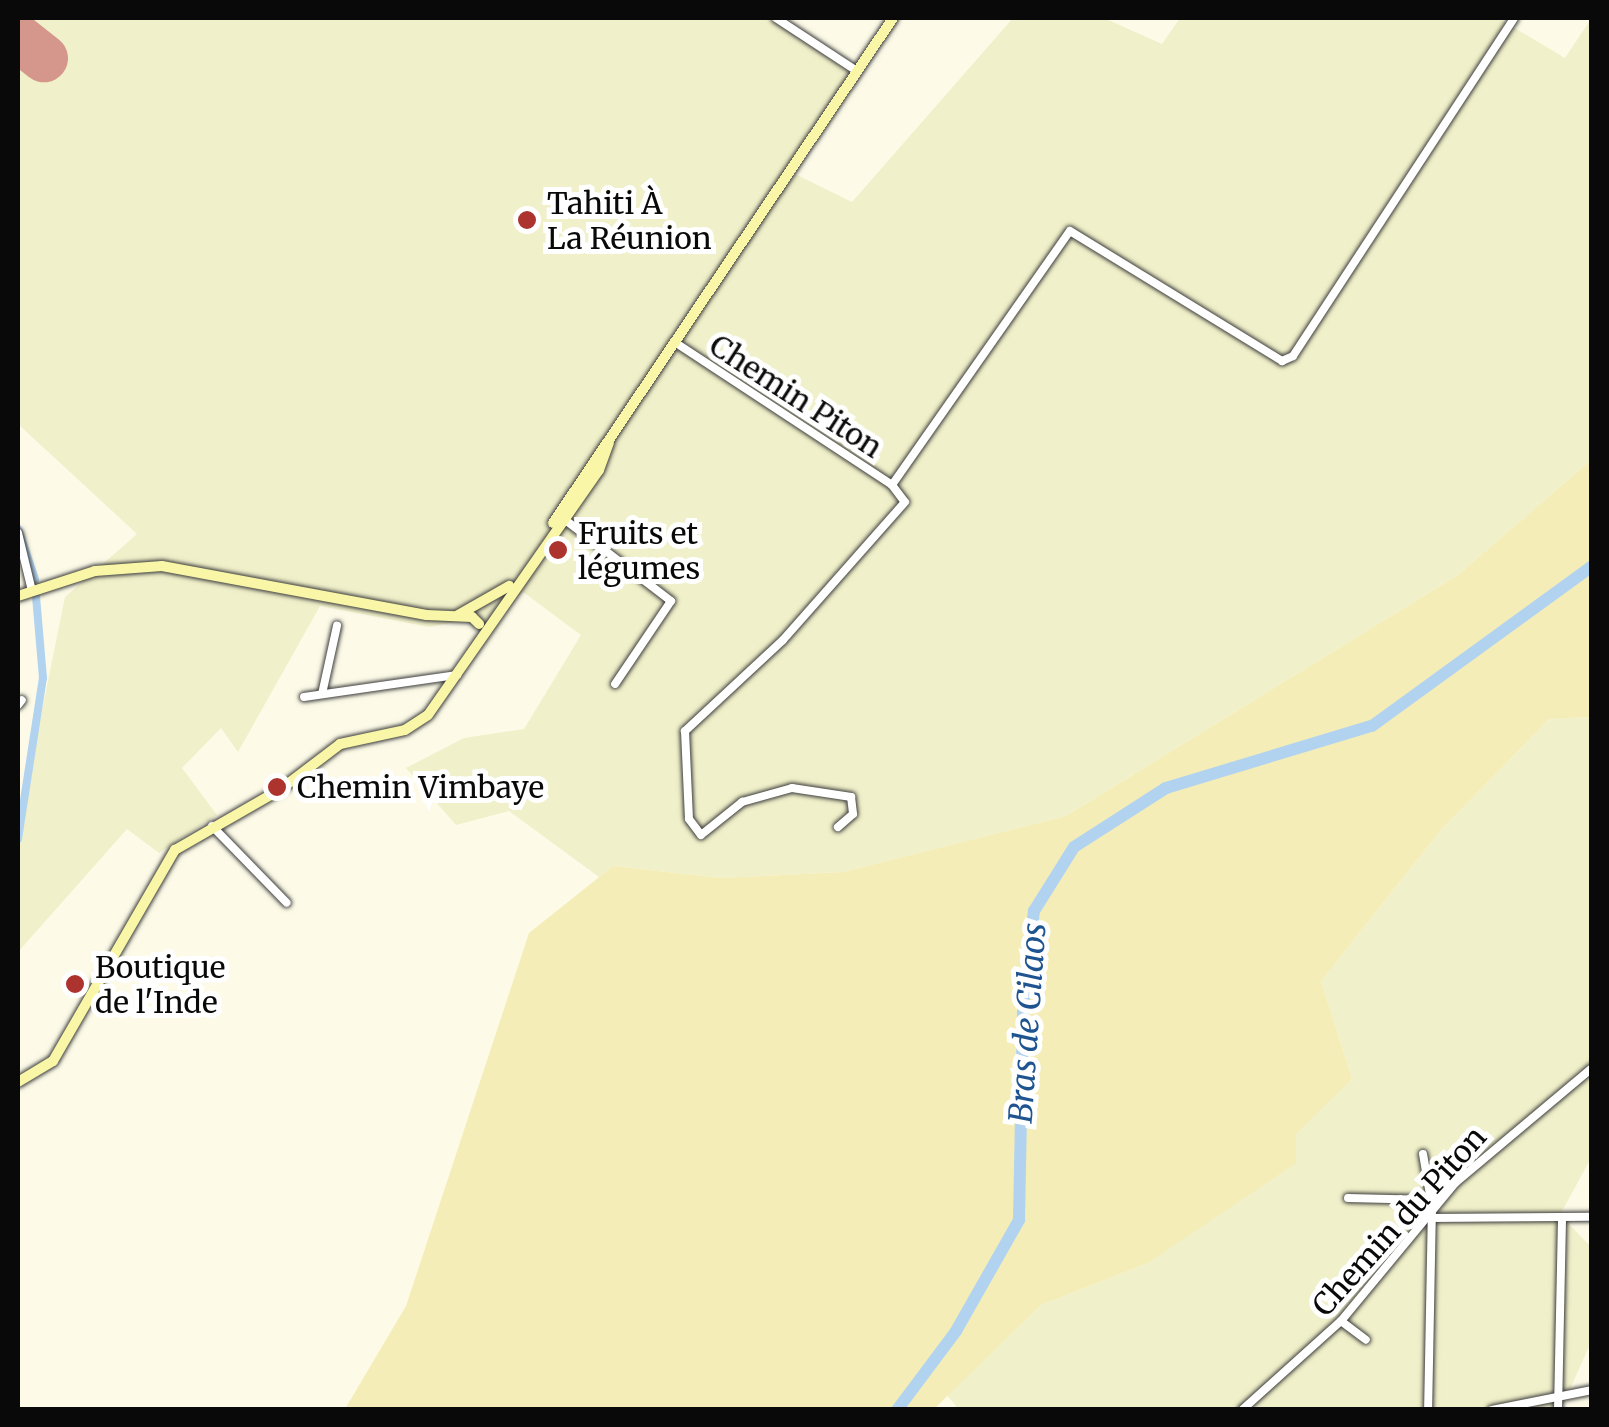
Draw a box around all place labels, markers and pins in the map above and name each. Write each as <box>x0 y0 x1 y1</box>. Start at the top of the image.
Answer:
place label: Tahiti À La Réunion <box>547 185 712 256</box>
marker: Tahiti À La Réunion <box>516 209 538 231</box>
place label: Fruits et légumes <box>578 515 700 586</box>
marker: Fruits et légumes <box>547 539 569 561</box>
place label: Chemin Vimbaye <box>297 769 544 805</box>
marker: Chemin Vimbaye <box>266 776 288 798</box>
place label: Boutique de l'Inde <box>95 949 225 1020</box>
marker: Boutique de l'Inde <box>64 973 86 995</box>

